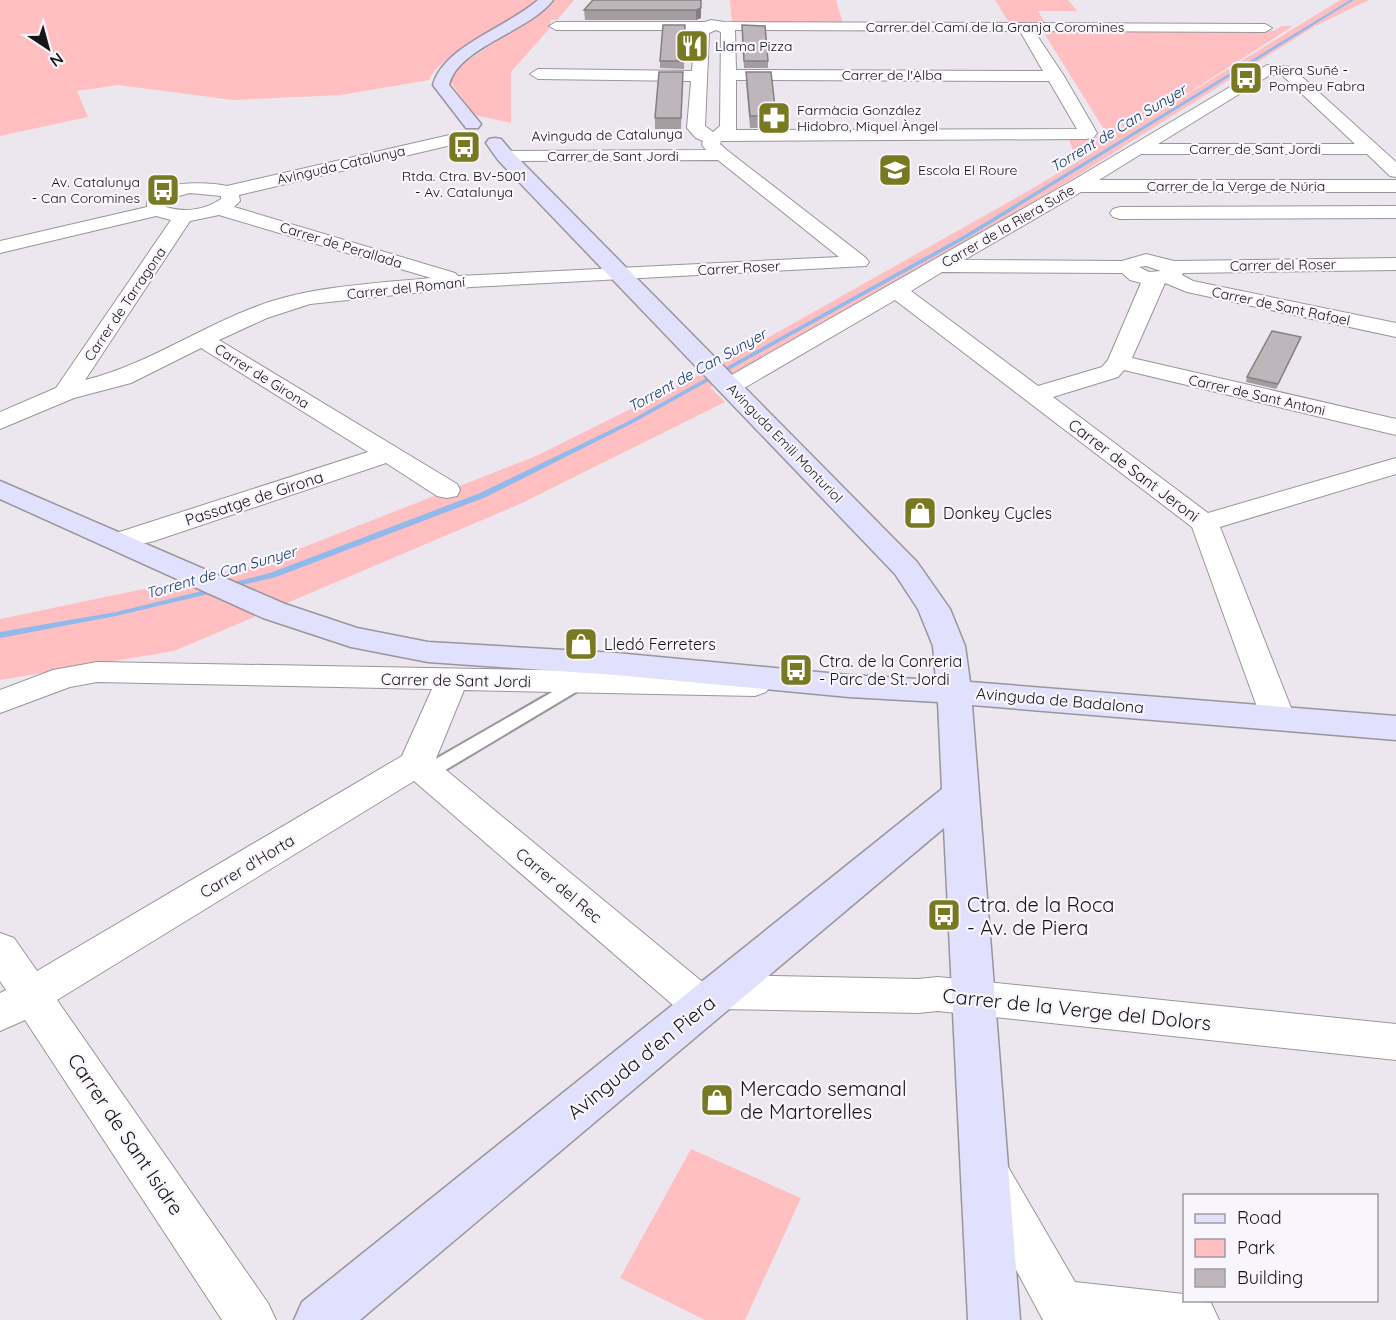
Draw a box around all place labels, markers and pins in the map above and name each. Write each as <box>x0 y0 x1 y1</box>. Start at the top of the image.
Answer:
restaurant icon: Llama Pizza <box>674 28 710 64</box>
place label: Llama Pizza <box>715 37 792 55</box>
bus stop icon: Riera Suñé - Pompeu Fabra <box>1228 60 1264 96</box>
place label: Riera Suñé - Pompeu Fabra <box>1269 61 1365 95</box>
pharmacy icon: Farmàcia González Hidobro, Miquel Àngel <box>756 100 792 136</box>
place label: Farmàcia González Hidobro, Miquel Àngel <box>797 101 938 135</box>
bus stop icon: Rtda. Ctra. BV-5001 - Av. Catalunya <box>446 129 482 165</box>
school or university icon: Escola El Roure <box>877 152 913 188</box>
place label: Escola El Roure <box>918 161 1018 179</box>
place label: Rtda. Ctra. BV-5001 - Av. Catalunya <box>402 167 526 201</box>
bus stop icon: Av. Catalunya - Can Coromines <box>145 172 181 208</box>
place label: Av. Catalunya - Can Coromines <box>32 173 140 207</box>
shop icon: Donkey Cycles <box>902 495 938 531</box>
place label: Donkey Cycles <box>943 503 1052 523</box>
shop icon: Lledó Ferreters <box>563 626 599 662</box>
place label: Lledó Ferreters <box>604 634 716 654</box>
place label: Ctra. de la Conreria - Parc de St. Jordi <box>819 651 962 689</box>
bus stop icon: Ctra. de la Conreria - Parc de St. Jordi <box>778 652 814 688</box>
place label: Ctra. de la Roca - Av. de Piera <box>967 892 1114 940</box>
bus stop icon: Ctra. de la Roca - Av. de Piera <box>926 897 962 933</box>
place label: Mercado semanal de Martorelles <box>740 1076 907 1124</box>
shop icon: Mercado semanal de Martorelles <box>699 1082 735 1118</box>

